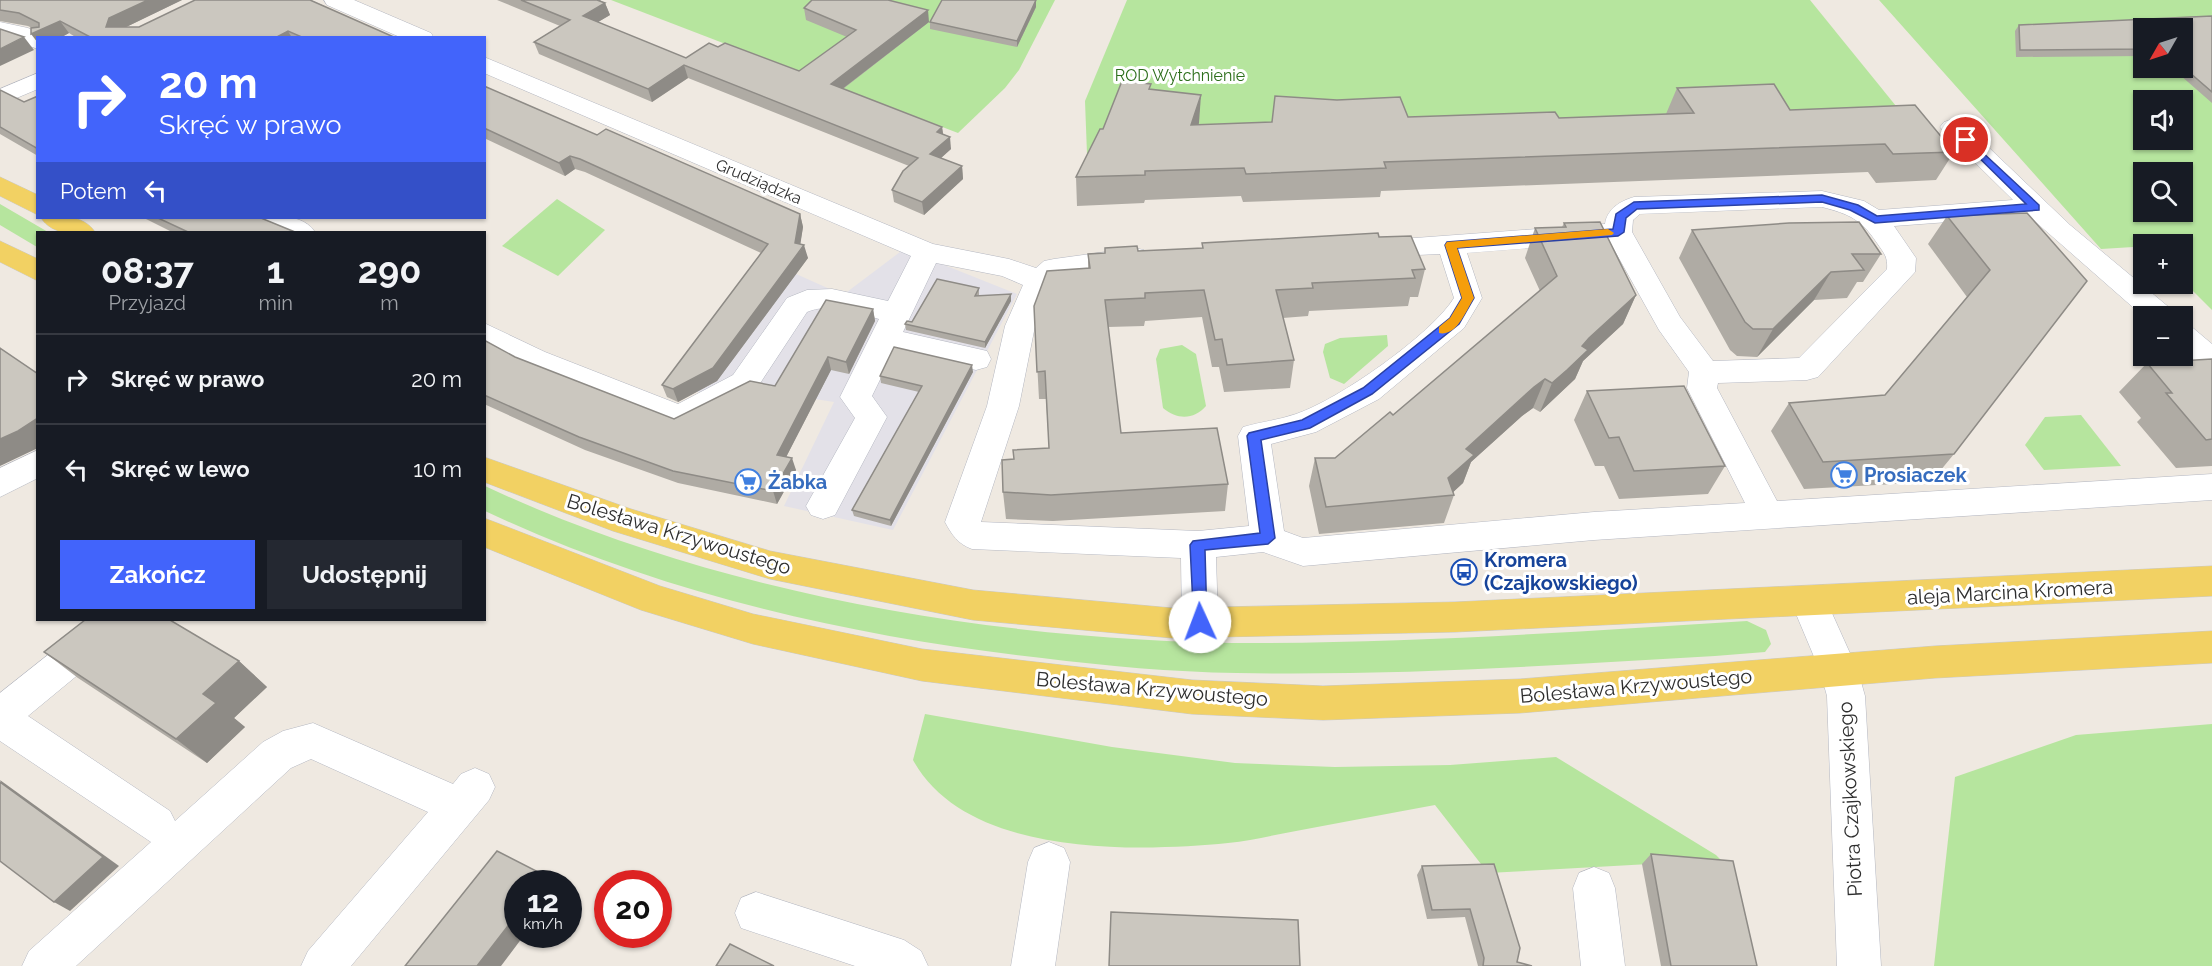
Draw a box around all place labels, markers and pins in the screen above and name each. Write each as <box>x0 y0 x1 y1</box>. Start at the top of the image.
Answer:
pin <box>1940 114 1991 165</box>
supermarket icon: Prosiaczek <box>1829 460 1859 490</box>
place label: Prosiaczek <box>1864 463 1968 487</box>
supermarket icon: Żabka <box>733 467 763 497</box>
place label: Żabka <box>768 470 827 494</box>
place label: Kromera (Czajkowskiego) <box>1484 548 1638 595</box>
bus stop icon: Kromera (Czajkowskiego) <box>1449 557 1479 587</box>

